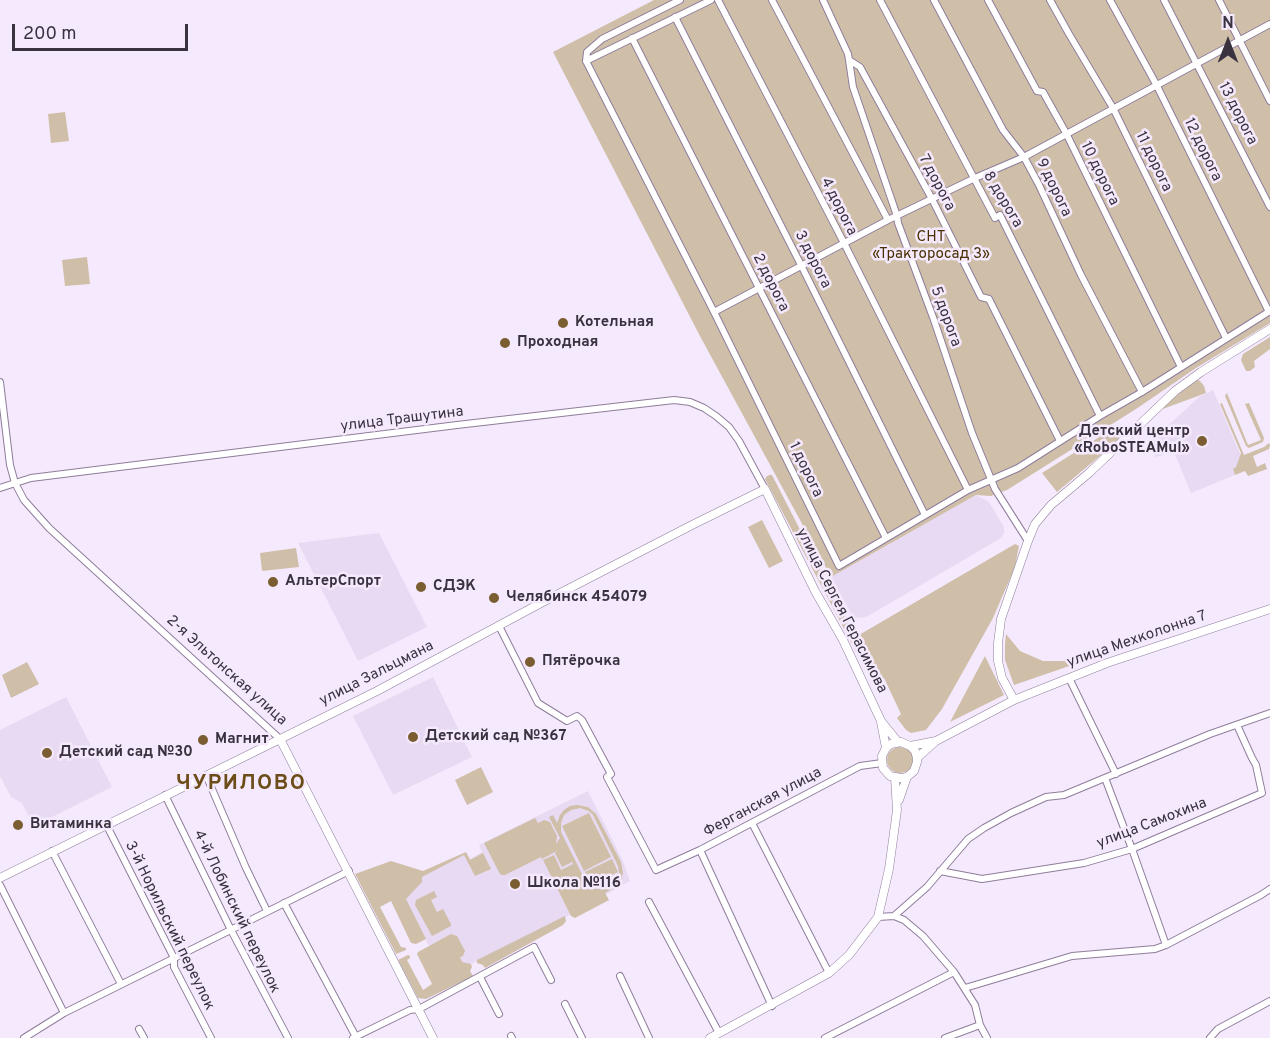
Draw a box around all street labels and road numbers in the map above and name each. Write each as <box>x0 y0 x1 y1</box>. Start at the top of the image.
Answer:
street label: 13 дорога <box>1214 80 1260 148</box>
street label: 12 дорога <box>1179 115 1225 185</box>
street label: 11 дорога <box>1131 129 1175 195</box>
street label: 10 дорога <box>1076 139 1122 209</box>
street label: 7 дорога <box>914 152 958 214</box>
street label: 9 дорога <box>1031 156 1075 220</box>
street label: 8 дорога <box>978 169 1026 231</box>
street label: 4 дорога <box>816 175 860 239</box>
street label: 3 дорога <box>790 228 834 292</box>
street label: 2 дорога <box>748 251 792 315</box>
street label: 5 дорога <box>926 285 964 349</box>
street label: улица Трашутина <box>339 404 465 436</box>
street label: 1 дорога <box>784 440 826 500</box>
street label: улица Сергея Герасимова <box>791 525 891 697</box>
street label: улица Мехколонна 7 <box>1065 608 1209 672</box>
street label: 2-я Эльтонская улица <box>162 612 290 730</box>
street label: улица Зальцмана <box>317 637 437 711</box>
street label: Ферганская улица <box>701 764 825 842</box>
street label: улица Самохина <box>1094 795 1210 853</box>
street label: 4-й Лобинский переулок <box>189 828 283 996</box>
street label: 3-й Норильский переулок <box>120 839 218 1013</box>

